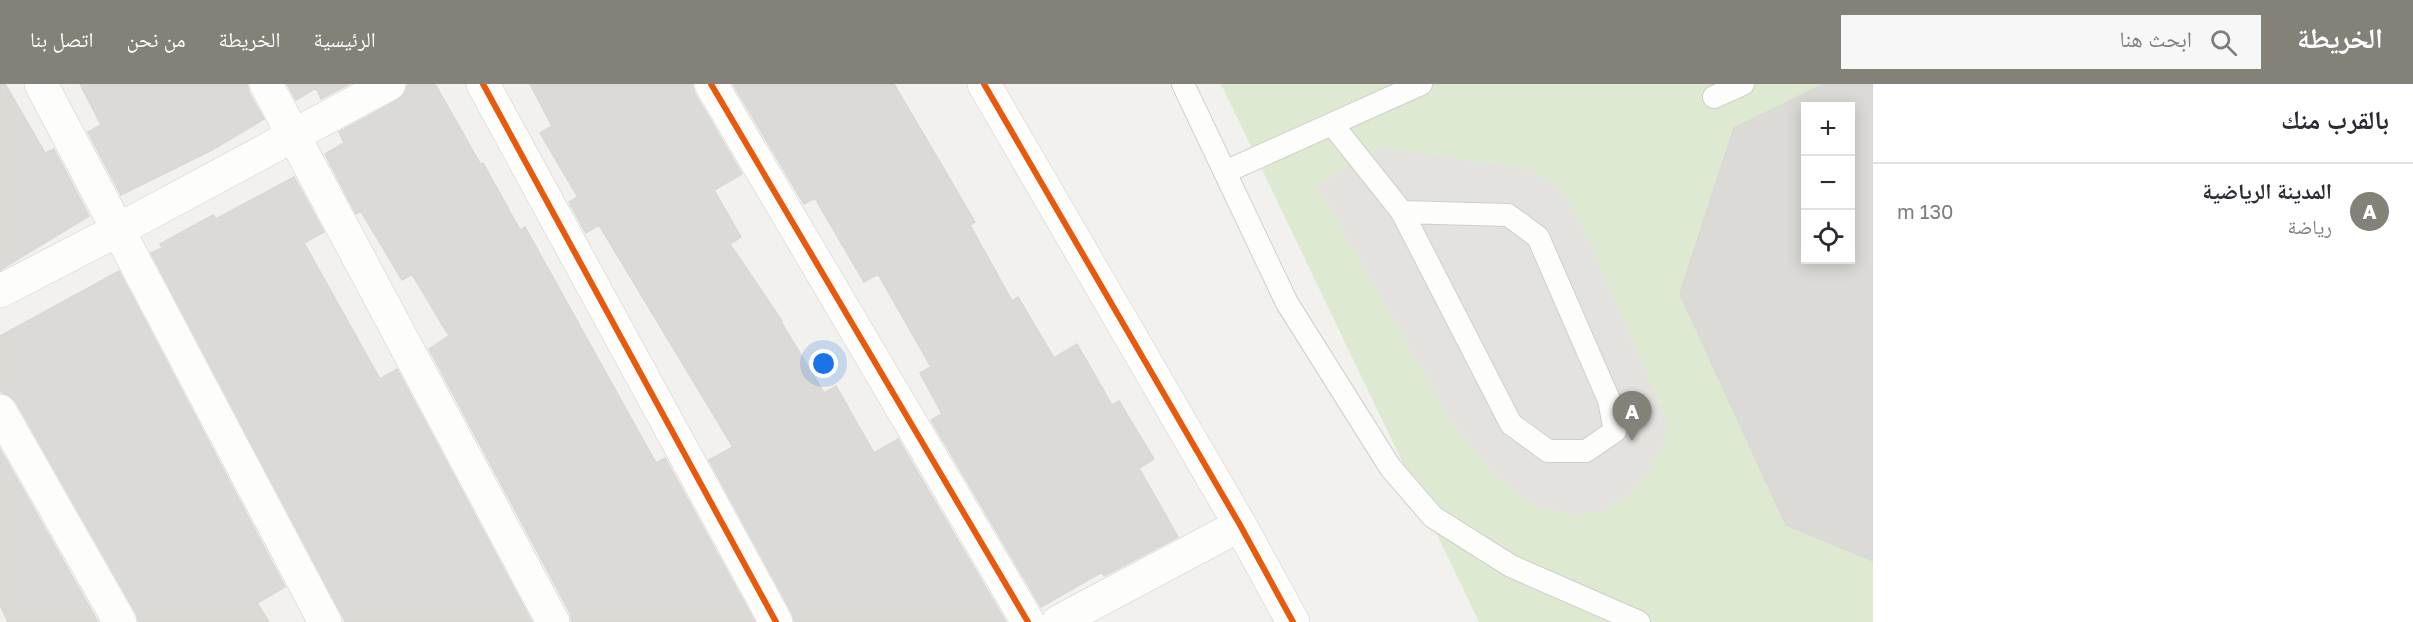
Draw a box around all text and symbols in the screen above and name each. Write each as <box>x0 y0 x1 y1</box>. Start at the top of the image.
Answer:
search box <box>1841 15 2261 69</box>
text: الخريطة <box>2297 21 2383 54</box>
text: ابحث هنا <box>2120 25 2192 52</box>
text: اتصل بنا <box>30 26 93 52</box>
text: من نحن <box>126 26 186 52</box>
text: الخريطة <box>219 26 280 52</box>
text: الرئيسية <box>313 26 376 52</box>
icon: search <box>2207 26 2240 59</box>
map controls <box>1801 102 1855 264</box>
button: + <box>1801 102 1855 156</box>
text: بالقرب منك <box>2281 104 2389 135</box>
button: − <box>1801 156 1855 210</box>
text: المدينة الرياضية <box>2202 177 2332 204</box>
text: 130 m <box>1897 199 1954 223</box>
text: A <box>2362 199 2377 223</box>
button: locate <box>1801 210 1855 264</box>
text: رياضة <box>2288 214 2332 238</box>
your location <box>809 349 838 378</box>
pin: A <box>1612 392 1652 441</box>

